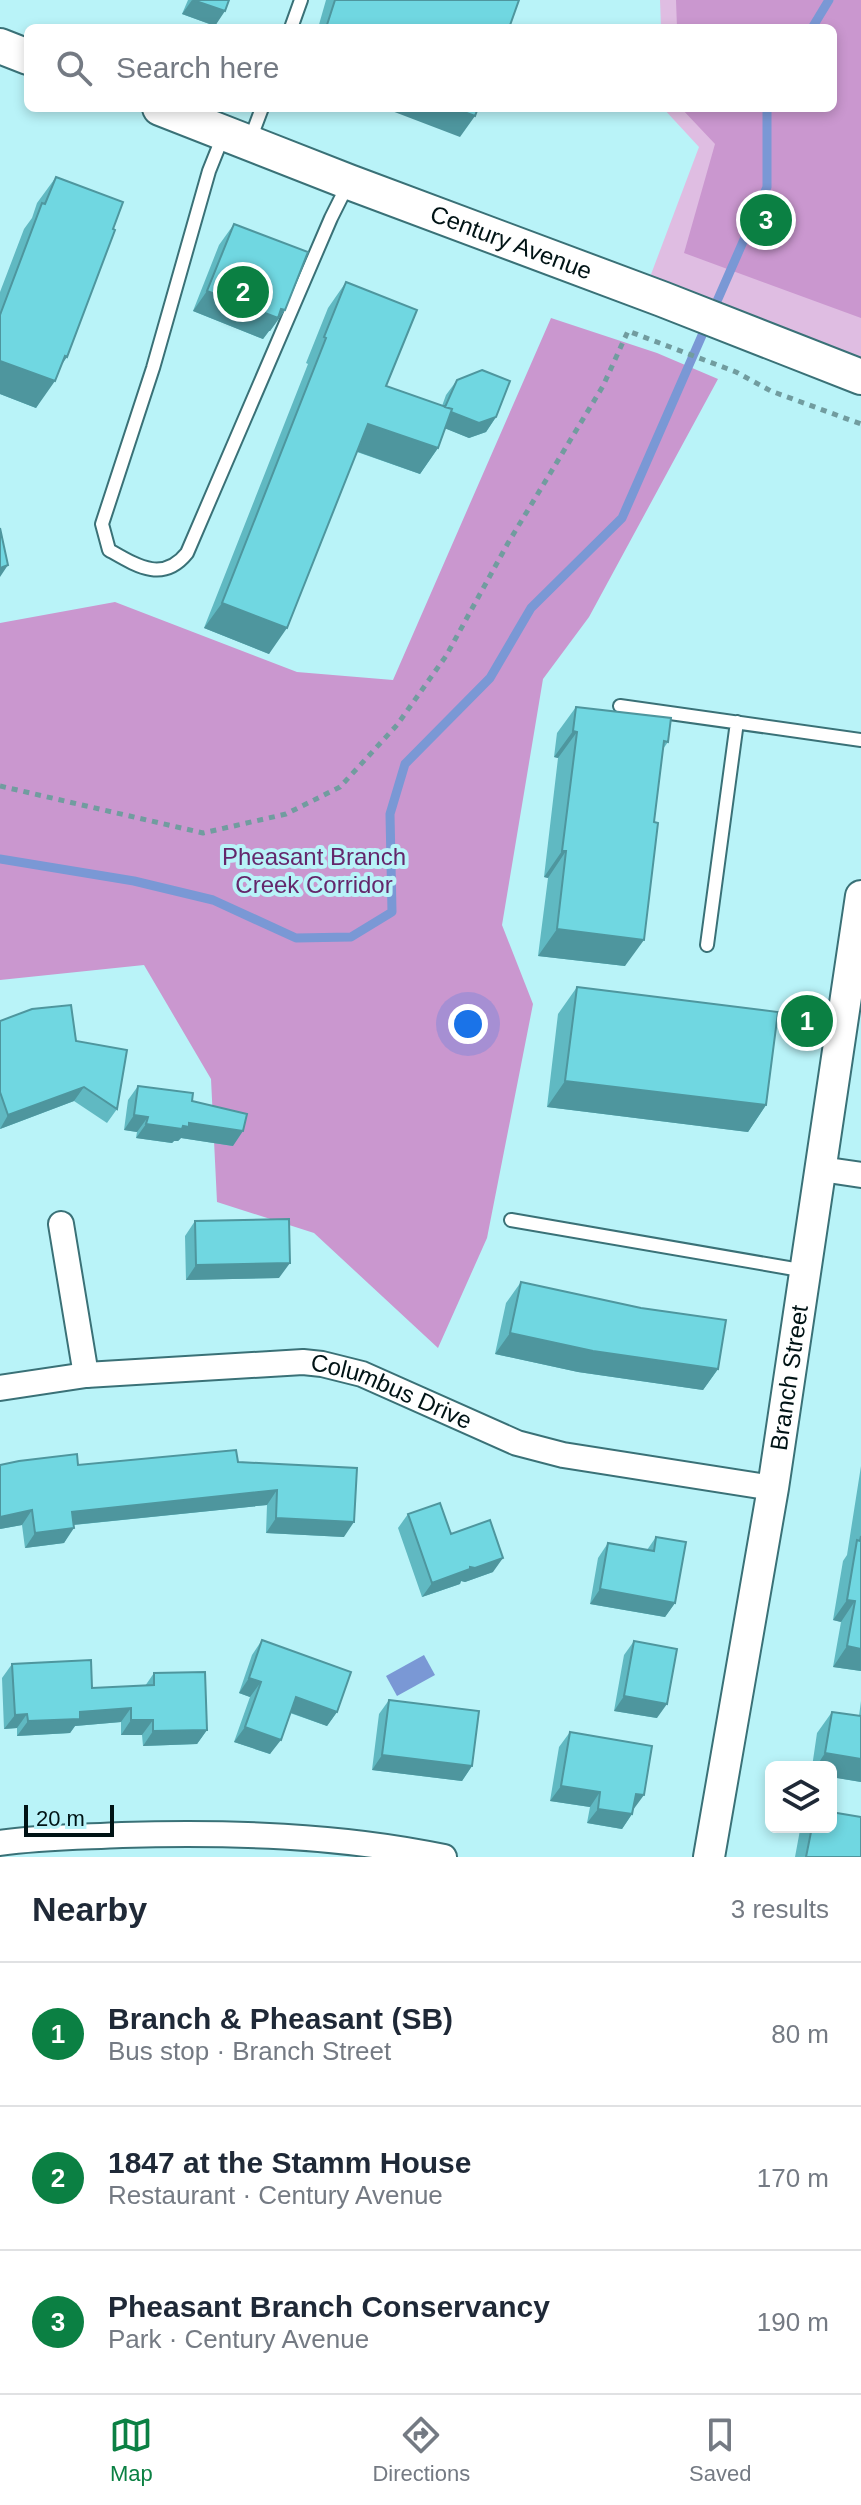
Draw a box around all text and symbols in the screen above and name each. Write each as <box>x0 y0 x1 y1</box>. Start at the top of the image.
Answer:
search box <box>24 24 837 112</box>
icon: search <box>52 46 96 90</box>
text: Search here <box>116 51 279 84</box>
pin: 3 <box>740 190 792 250</box>
street label: Century Avenue <box>427 200 596 285</box>
pin: 2 <box>217 262 269 322</box>
park label: Pheasant Branch Creek Corridor <box>222 843 406 898</box>
pin: 1 <box>781 991 833 1051</box>
your location <box>448 1004 488 1044</box>
street label: Branch Street <box>765 1303 813 1452</box>
street label: Columbus Drive <box>310 1349 476 1434</box>
map controls <box>765 1761 837 1833</box>
button: layers <box>765 1761 837 1833</box>
scale bar <box>24 1801 114 1837</box>
text: 20 m <box>36 1806 85 1831</box>
text: Nearby <box>32 1890 147 1928</box>
text: 3 results <box>731 1894 829 1924</box>
text: Branch & Pheasant (SB) <box>108 2002 453 2035</box>
text: 1 <box>51 2019 65 2049</box>
text: 80 m <box>771 2019 829 2049</box>
text: Bus stop · Branch Street <box>108 2036 391 2066</box>
text: 1847 at the Stamm House <box>108 2146 471 2179</box>
text: 2 <box>51 2163 65 2193</box>
text: 170 m <box>757 2163 829 2193</box>
text: Restaurant · Century Avenue <box>108 2180 443 2210</box>
text: Pheasant Branch Conservancy <box>108 2290 550 2323</box>
text: 3 <box>51 2307 65 2337</box>
text: 190 m <box>757 2307 829 2337</box>
text: Park · Century Avenue <box>108 2324 369 2354</box>
tab: Map <box>109 2413 153 2487</box>
tab: Directions <box>372 2413 470 2487</box>
tab: Saved <box>689 2413 752 2487</box>

